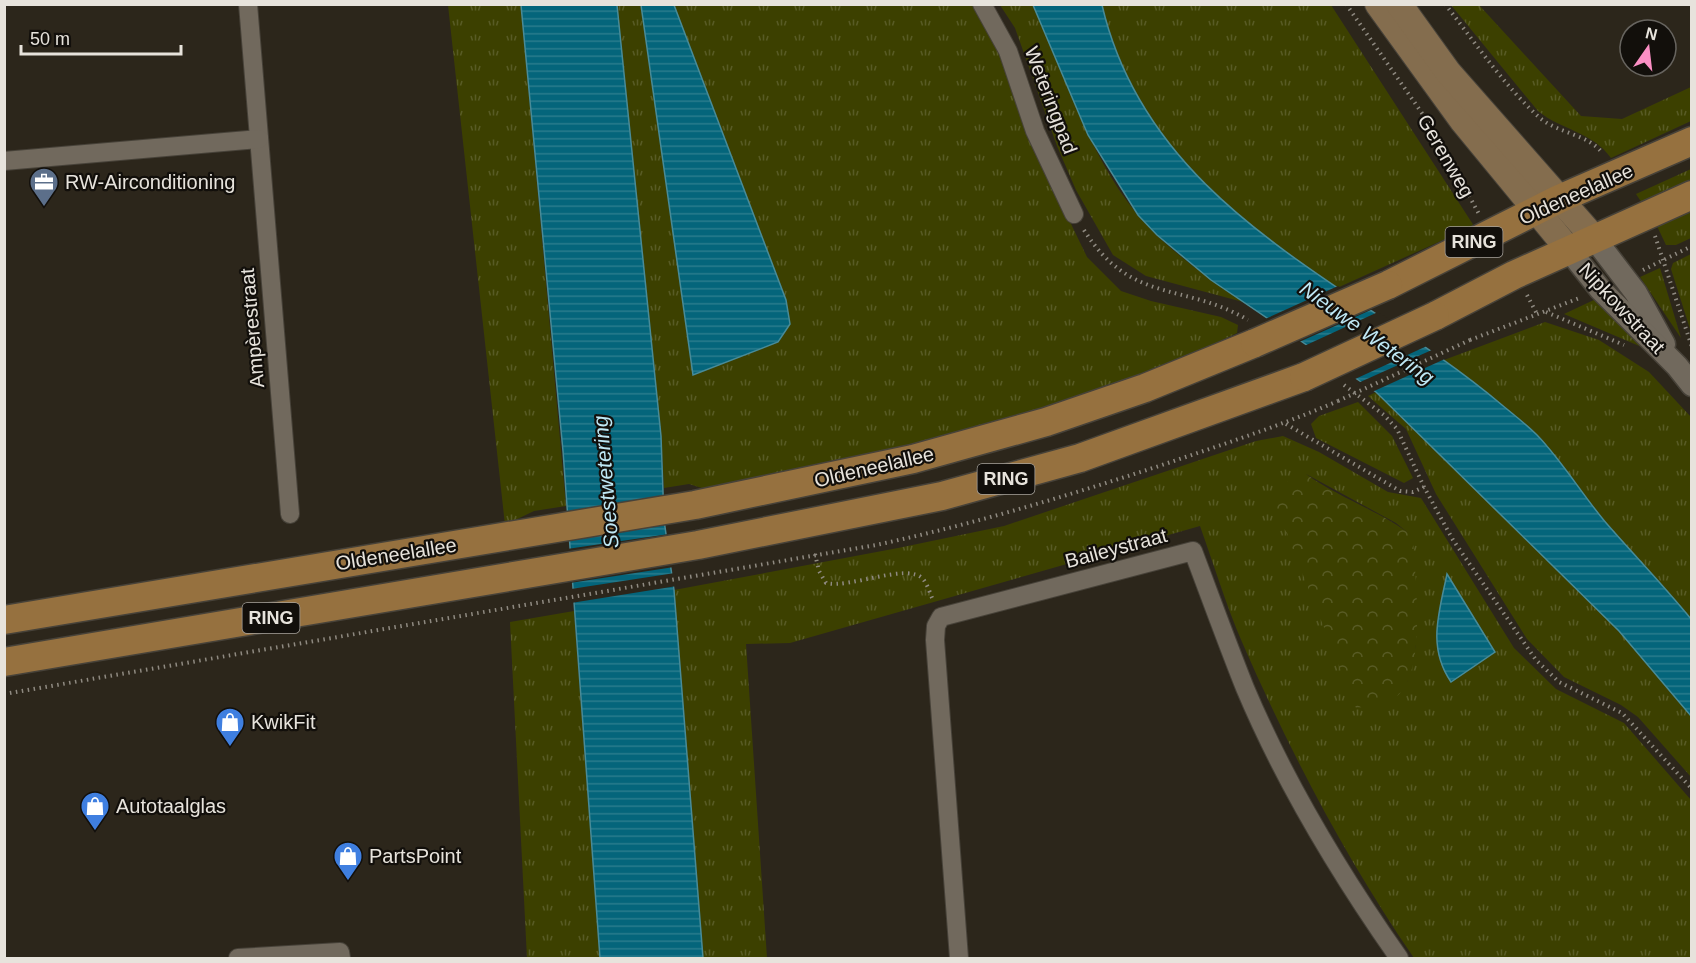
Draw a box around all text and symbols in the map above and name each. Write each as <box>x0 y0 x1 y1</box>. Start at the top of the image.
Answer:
scale bar <box>21 18 182 56</box>
north arrow <box>1618 18 1678 78</box>
text: N <box>1644 24 1659 44</box>
text: 50 m <box>30 29 70 49</box>
street label: Weteringpad <box>1020 43 1082 157</box>
street label: Gerenweg <box>1413 111 1479 201</box>
street label: Oldeneelallee <box>1516 159 1636 229</box>
office icon: RW-Airconditioning <box>28 166 60 208</box>
place label: RW-Airconditioning <box>65 171 235 193</box>
road number: RING <box>1446 227 1502 257</box>
street label: Nipkowstraat <box>1575 258 1670 358</box>
street label: Ampèrestraat <box>236 267 268 389</box>
water label: Nieuwe Wetering <box>1296 276 1439 389</box>
water label: Soestwetering <box>588 414 623 549</box>
street label: Oldeneelallee <box>812 443 936 491</box>
road number: RING <box>978 464 1034 494</box>
street label: Baileystraat <box>1063 524 1170 572</box>
street label: Oldeneelallee <box>334 534 458 574</box>
road number: RING <box>242 603 300 633</box>
shop icon: KwikFit <box>214 706 246 748</box>
place label: KwikFit <box>251 711 316 733</box>
shop icon: Autotaalglas <box>79 790 111 832</box>
place label: Autotaalglas <box>116 795 226 817</box>
shop icon: PartsPoint <box>332 840 364 882</box>
place label: PartsPoint <box>369 845 462 867</box>

